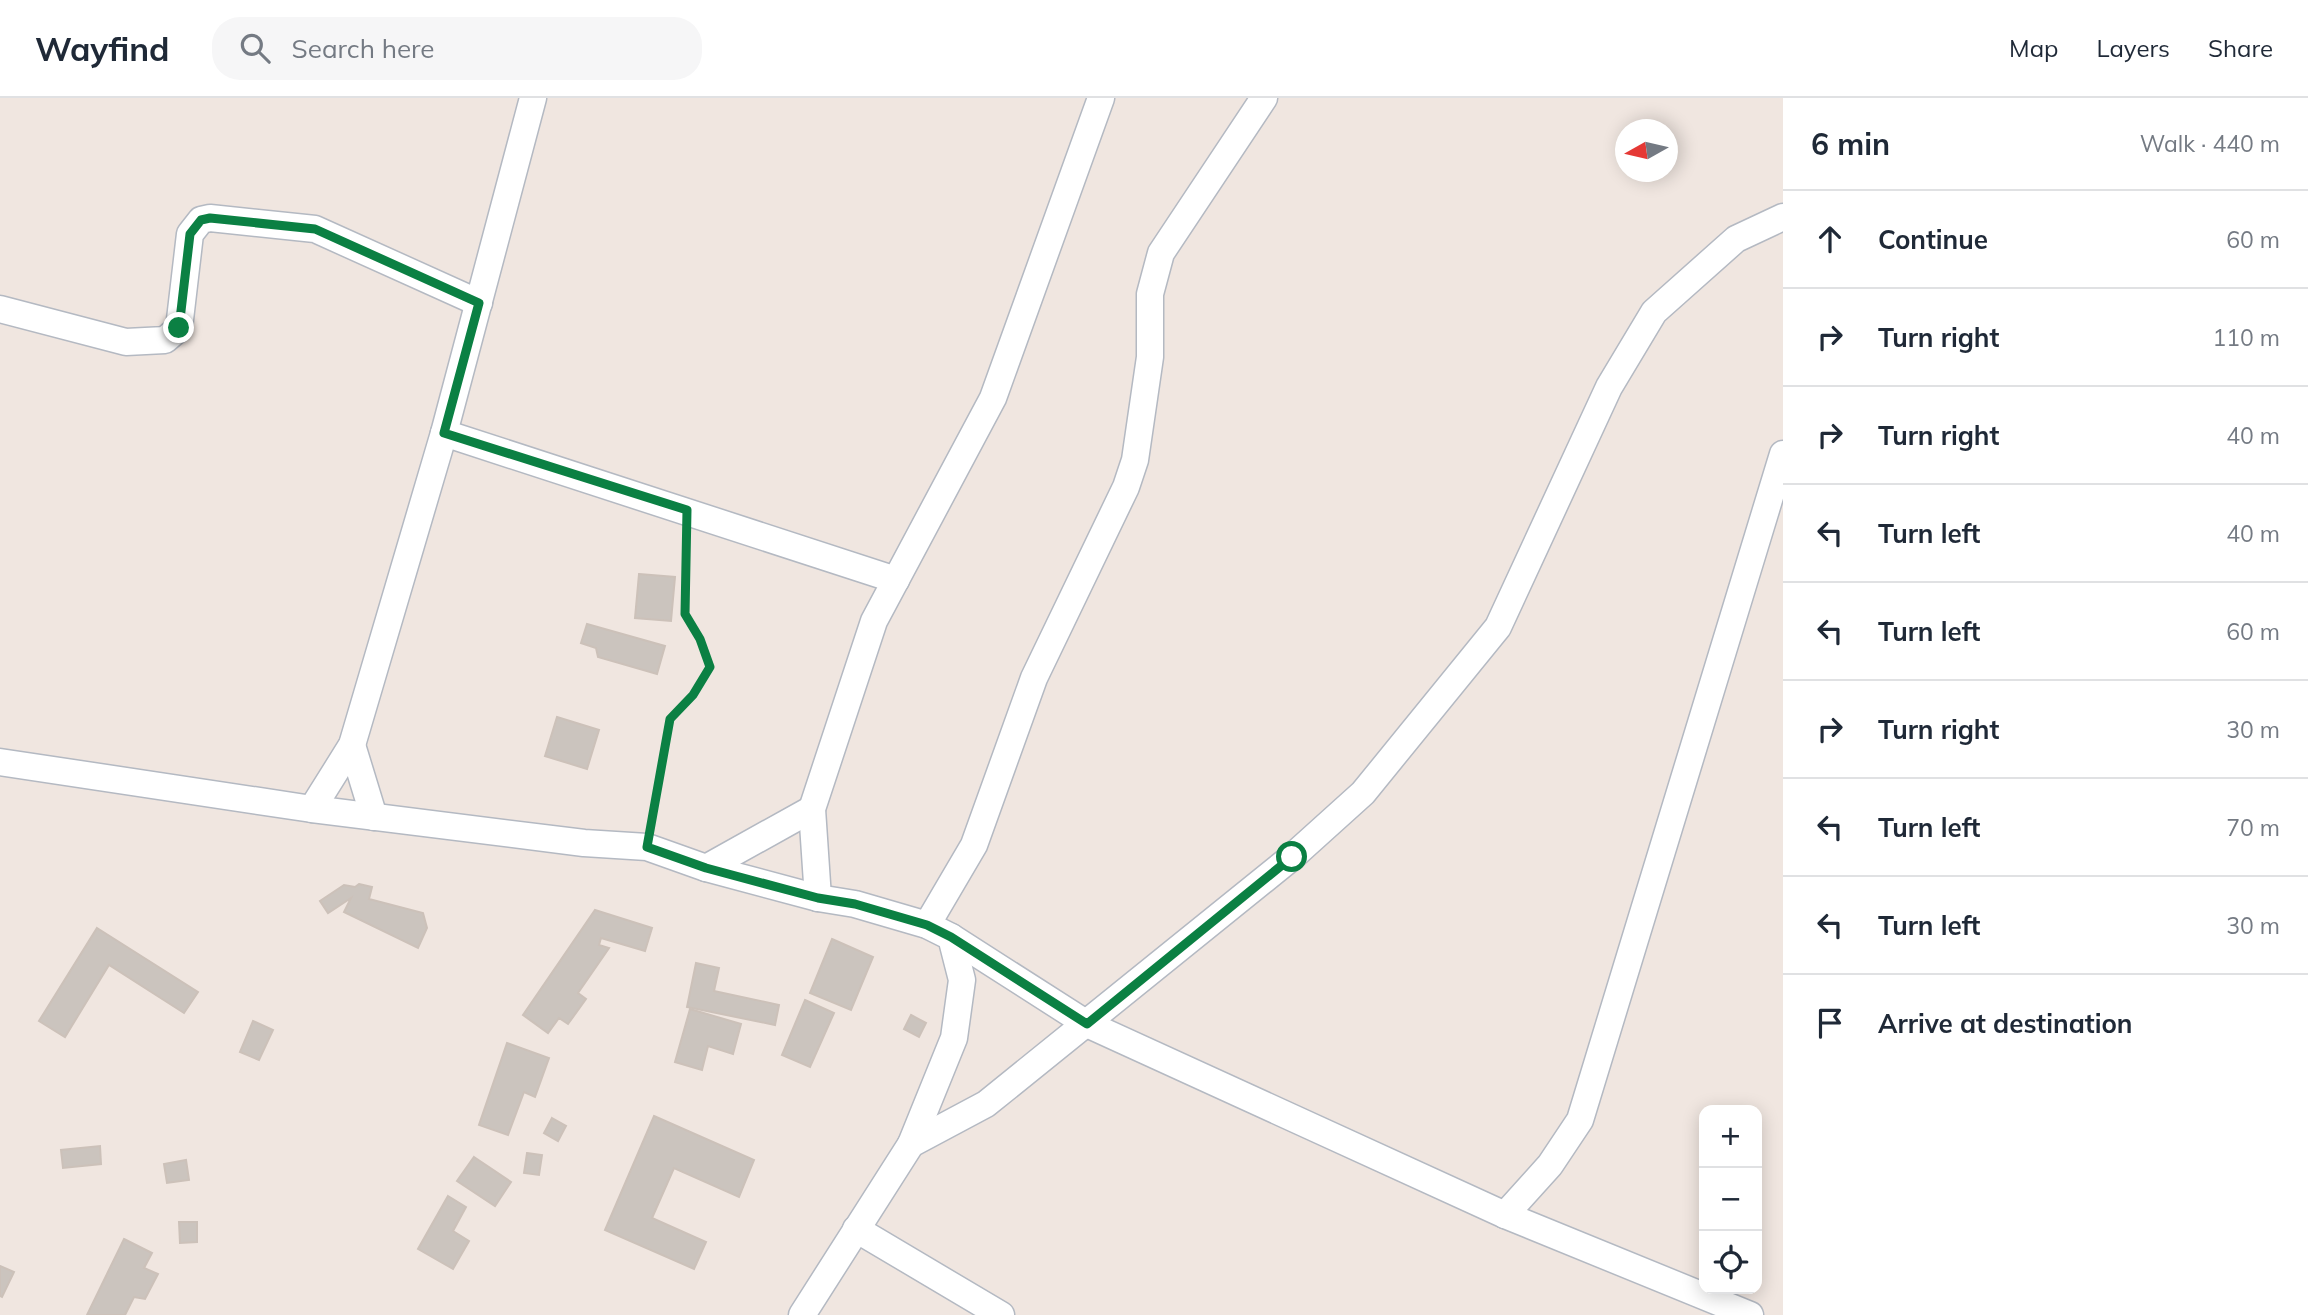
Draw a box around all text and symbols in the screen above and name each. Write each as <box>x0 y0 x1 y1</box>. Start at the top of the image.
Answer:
search box <box>212 17 702 80</box>
text: Wayfind <box>35 28 170 69</box>
icon: search <box>236 29 274 67</box>
text: Search here <box>292 32 434 65</box>
text: Map <box>2009 33 2058 63</box>
text: Layers <box>2096 33 2170 63</box>
text: Share <box>2208 33 2273 63</box>
north arrow <box>1615 119 1678 182</box>
text: 6 min <box>1811 125 1890 163</box>
text: Walk · 440 m <box>2140 129 2280 158</box>
icon: ahead <box>1811 220 1849 258</box>
text: Continue <box>1878 223 1988 256</box>
text: 60 m <box>2226 225 2280 254</box>
route end <box>163 312 194 343</box>
icon: right <box>1811 318 1849 356</box>
text: Turn right <box>1878 321 1999 354</box>
text: 110 m <box>2212 323 2280 352</box>
icon: right <box>1811 416 1849 454</box>
text: Turn right <box>1878 419 1999 452</box>
text: 40 m <box>2226 421 2280 450</box>
icon: left <box>1811 514 1849 552</box>
text: Turn left <box>1878 517 1980 550</box>
text: 40 m <box>2226 519 2280 548</box>
icon: left <box>1811 612 1849 650</box>
text: Turn left <box>1878 615 1980 648</box>
text: 60 m <box>2226 617 2280 646</box>
icon: right <box>1811 710 1849 748</box>
text: Turn right <box>1878 713 1999 746</box>
text: 30 m <box>2226 715 2280 744</box>
icon: left <box>1811 808 1849 846</box>
text: Turn left <box>1878 811 1980 844</box>
text: 70 m <box>2226 813 2280 842</box>
route start <box>1276 841 1307 872</box>
icon: left <box>1811 906 1849 944</box>
text: Turn left <box>1878 909 1980 942</box>
text: 30 m <box>2226 911 2280 940</box>
icon: arrive <box>1811 1004 1849 1042</box>
text: Arrive at destination <box>1878 1007 2133 1040</box>
map controls <box>1699 1105 1762 1294</box>
button: + <box>1699 1105 1762 1168</box>
button: − <box>1699 1168 1762 1231</box>
button: locate <box>1699 1231 1762 1294</box>

